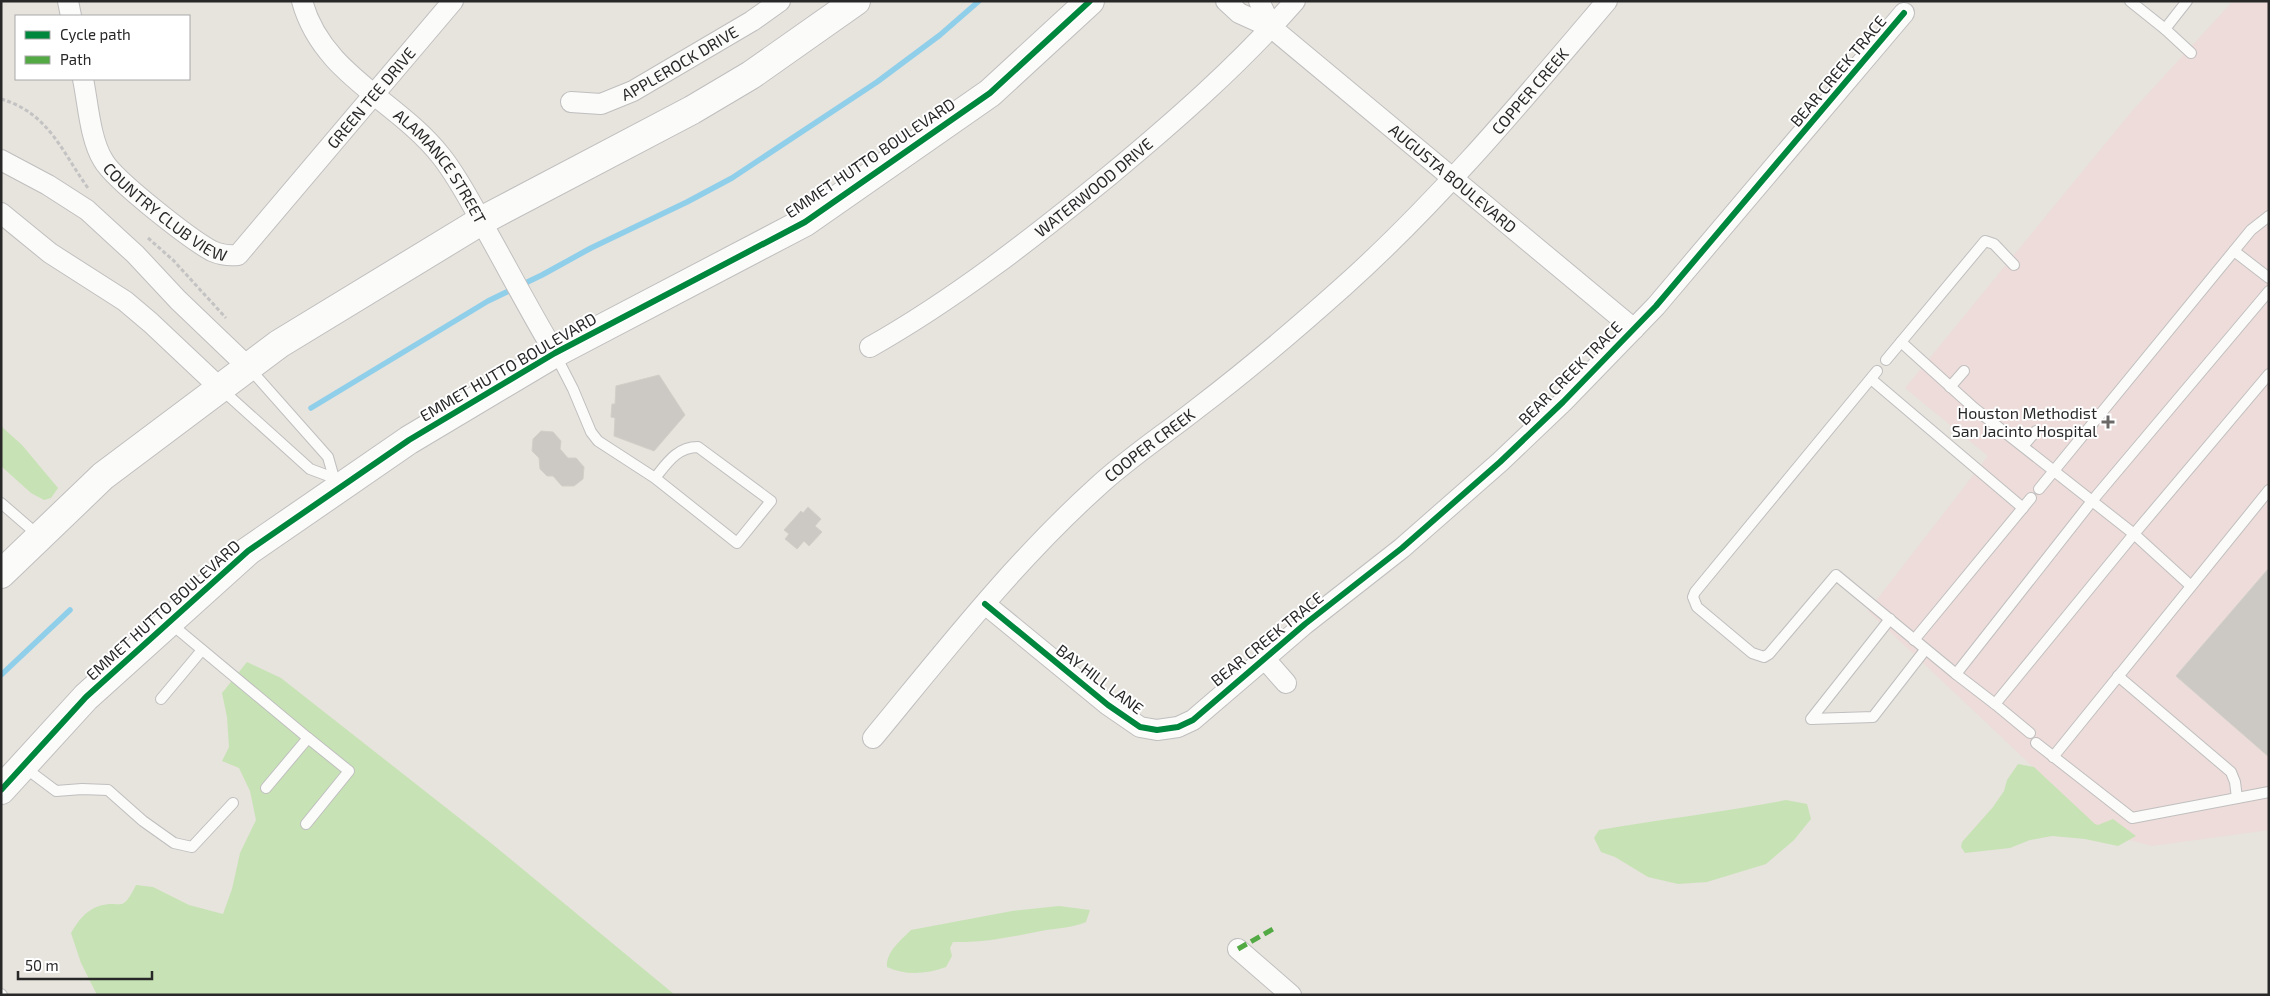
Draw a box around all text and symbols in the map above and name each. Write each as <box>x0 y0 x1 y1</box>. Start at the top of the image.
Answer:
street label: BEAR CREEK TRACE <box>1786 11 1890 130</box>
legend <box>15 15 190 80</box>
street label: APPLEROCK DRIVE <box>618 21 741 104</box>
text: Cycle path <box>60 25 131 43</box>
street label: GREEN TEE DRIVE <box>322 43 419 152</box>
street label: COPPER CREEK <box>1487 43 1572 138</box>
text: Path <box>60 50 91 68</box>
street label: EMMET HUTTO BOULEVARD <box>781 94 958 222</box>
street label: ALAMANCE STREET <box>390 105 491 227</box>
street label: AUGUSTA BOULEVARD <box>1386 119 1521 236</box>
street label: WATERWOOD DRIVE <box>1031 134 1156 241</box>
street label: COUNTRY CLUB VIEW <box>100 159 229 264</box>
street label: EMMET HUTTO BOULEVARD <box>416 308 599 425</box>
street label: BEAR CREEK TRACE <box>1514 317 1625 428</box>
place label: Houston Methodist San Jacinto Hospital <box>1952 403 2097 440</box>
street label: COOPER CREEK <box>1100 404 1199 485</box>
marker: Houston Methodist San Jacinto Hospital <box>2101 415 2115 429</box>
street label: EMMET HUTTO BOULEVARD <box>82 535 244 684</box>
street label: BEAR CREEK TRACE <box>1207 588 1327 690</box>
street label: BAY HILL LANE <box>1053 640 1148 718</box>
scale bar <box>18 948 151 980</box>
text: 50 m <box>25 956 59 974</box>

